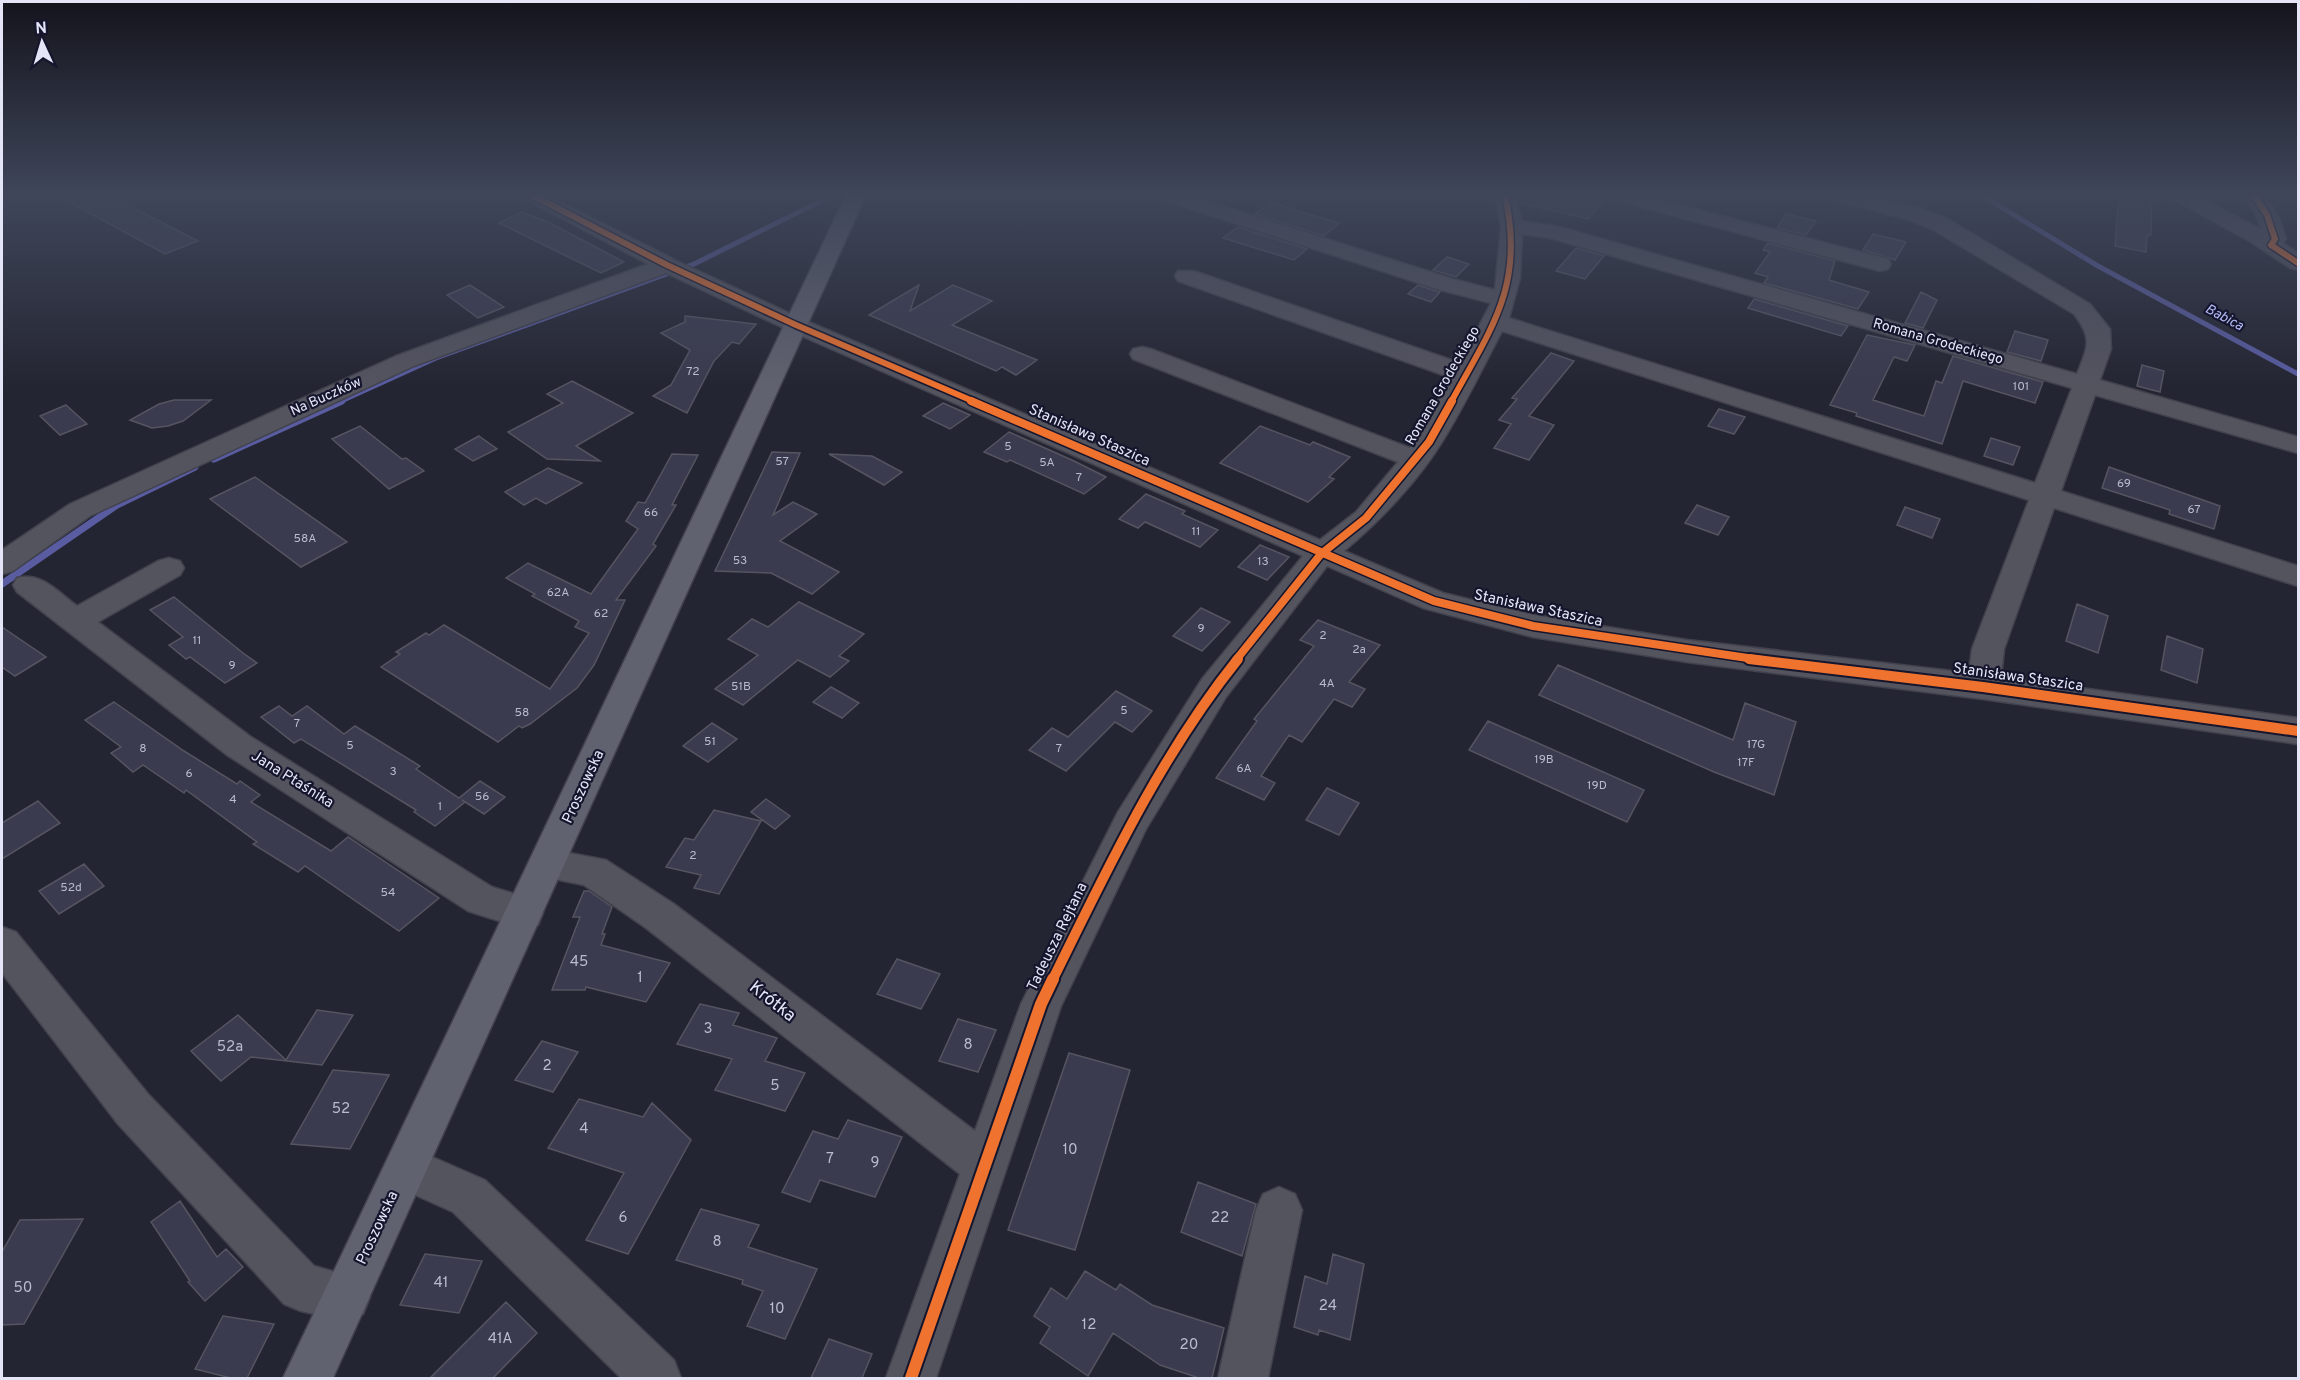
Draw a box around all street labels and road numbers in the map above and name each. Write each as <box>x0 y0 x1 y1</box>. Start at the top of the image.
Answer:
street label: Romana Grodeckiego <box>1871 315 2005 369</box>
street label: Romana Grodeckiego <box>1402 323 1484 449</box>
street label: Na Buczków <box>288 374 364 420</box>
street label: Stanisława Staszica <box>1025 401 1153 471</box>
street label: Stanisława Staszica <box>1472 586 1604 632</box>
street label: Stanisława Staszica <box>1952 659 2084 697</box>
street label: Jana Ptaśnika <box>247 747 337 813</box>
street label: Proszowska <box>559 747 609 827</box>
street label: Tadeusza Rejtana <box>1024 880 1092 994</box>
street label: Krótka <box>744 976 800 1028</box>
street label: Proszowska <box>353 1188 403 1268</box>

